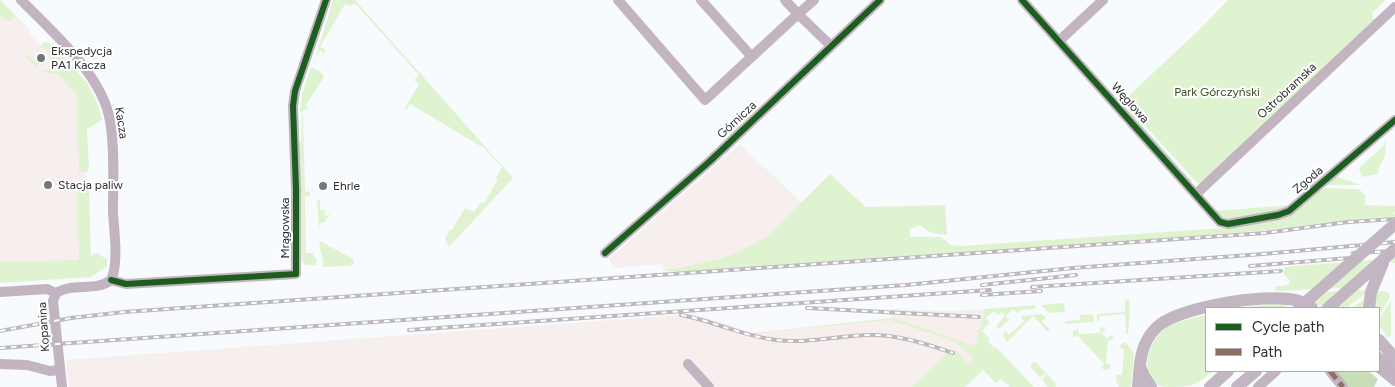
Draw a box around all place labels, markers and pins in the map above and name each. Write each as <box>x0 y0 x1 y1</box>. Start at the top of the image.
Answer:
place label: Ekspedycja PA1 Kacza <box>51 44 112 72</box>
marker: Ekspedycja PA1 Kacza <box>35 52 47 64</box>
place label: Stacja paliw <box>58 178 123 192</box>
marker: Stacja paliw <box>42 179 54 191</box>
place label: Ehrle <box>333 179 360 193</box>
marker: Ehrle <box>317 180 329 192</box>

